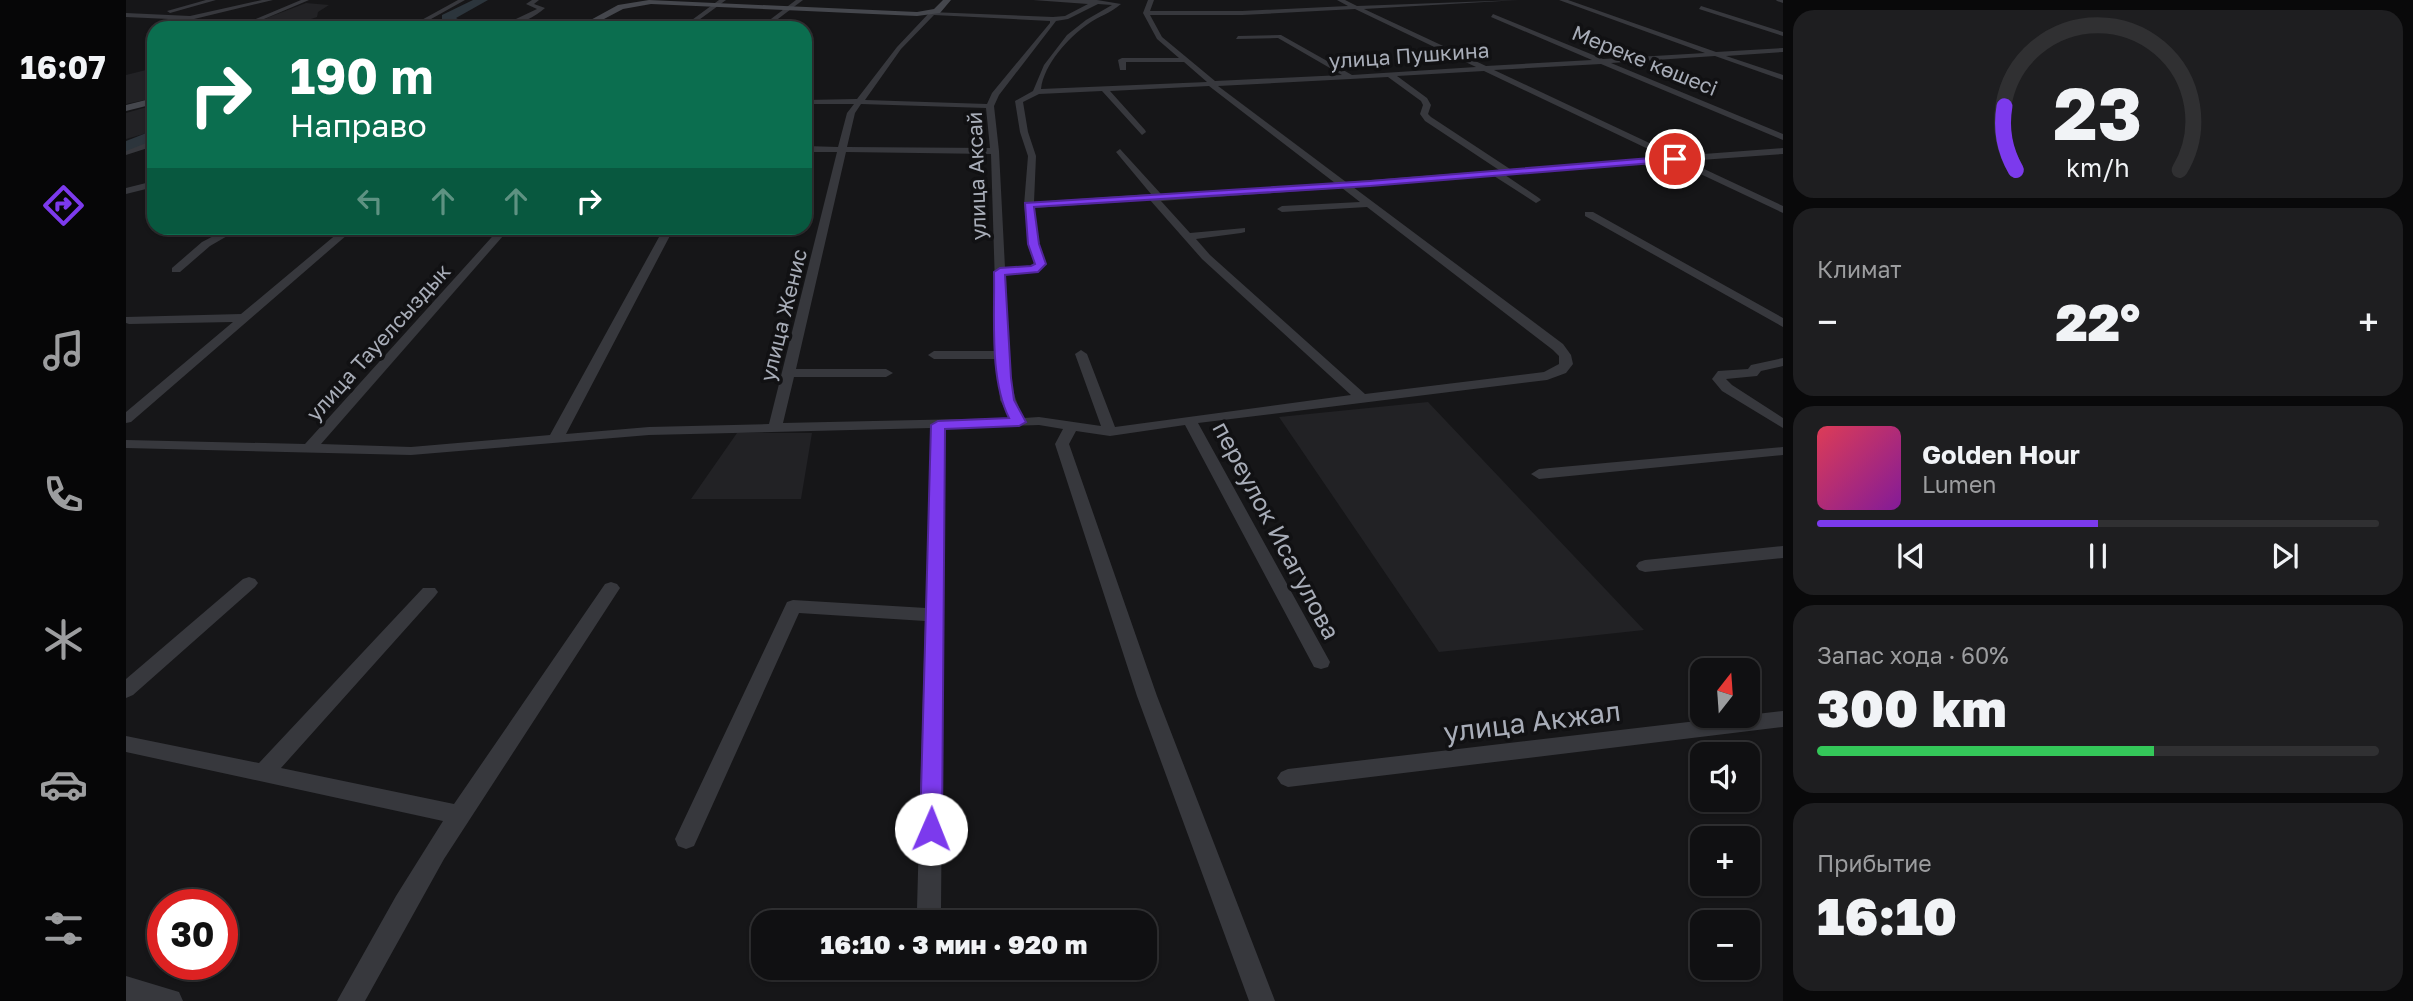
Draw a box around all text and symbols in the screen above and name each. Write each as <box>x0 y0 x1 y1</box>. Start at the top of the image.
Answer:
street label: Мереке көшесі <box>1568 19 1722 101</box>
street label: улица Пушкина <box>1328 36 1490 74</box>
text: 190 m <box>290 46 433 105</box>
text: 16:07 <box>20 48 106 86</box>
icon: right <box>175 49 266 140</box>
text: 23 <box>2054 69 2142 156</box>
text: Направо <box>290 106 427 144</box>
street label: улица Аксай <box>961 111 991 241</box>
pin <box>1645 129 1705 189</box>
icon: arrive <box>1656 140 1694 178</box>
text: km/h <box>2066 152 2130 183</box>
icon: directions <box>39 181 88 230</box>
icon: left <box>351 182 389 220</box>
icon: ahead <box>424 182 462 220</box>
icon: ahead <box>497 182 535 220</box>
icon: right <box>570 182 608 220</box>
street label: улица Женис <box>754 246 812 384</box>
text: Климат <box>1817 255 1902 283</box>
street label: улица Тауелсыздык <box>300 258 456 426</box>
text: 22° <box>2056 290 2140 352</box>
text: − <box>1817 299 1838 344</box>
text: + <box>2358 299 2379 344</box>
icon: music <box>39 326 88 375</box>
street label: переулок Исагулова <box>1207 416 1347 644</box>
text: Golden Hour <box>1922 439 2080 470</box>
icon: phone <box>39 470 88 519</box>
text: Lumen <box>1922 470 1996 498</box>
icon: previous <box>1892 537 1930 575</box>
icon: pause <box>2079 537 2117 575</box>
icon: next <box>2266 537 2304 575</box>
icon: climate <box>39 615 88 664</box>
text: Запас хода · 60% <box>1817 641 2009 669</box>
north arrow <box>1690 658 1760 728</box>
map controls <box>1690 658 1760 980</box>
text: 300 km <box>1817 676 2007 738</box>
street label: улица Акжал <box>1441 694 1623 748</box>
button: sound <box>1690 742 1760 812</box>
icon: car <box>39 760 88 809</box>
position arrow <box>894 792 968 866</box>
button: + <box>1690 826 1760 896</box>
text: Прибытие <box>1817 849 1932 877</box>
text: 16:10 <box>1817 884 1957 946</box>
speed limit sign: 30 <box>147 889 238 980</box>
icon: filters <box>39 904 88 953</box>
button: − <box>1690 910 1760 980</box>
text: 16:10 · 3 мин · 920 m <box>821 929 1087 960</box>

